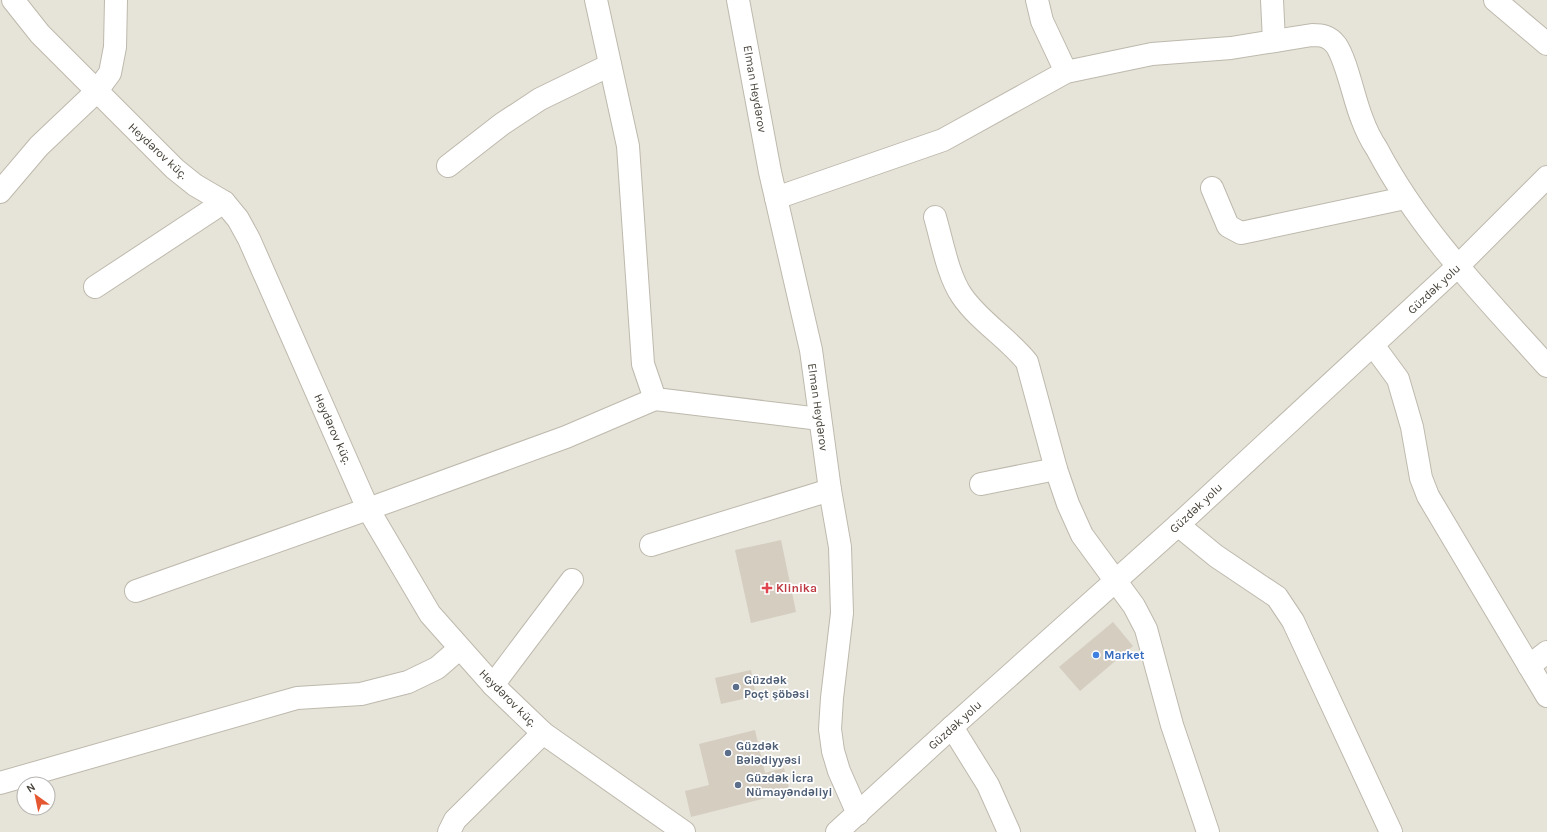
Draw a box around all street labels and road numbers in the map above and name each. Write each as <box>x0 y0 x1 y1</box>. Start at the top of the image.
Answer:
street label: Elman Heydərov <box>740 44 770 134</box>
street label: Heydərov küç. <box>126 120 190 182</box>
street label: Güzdək yolu <box>1405 261 1463 317</box>
street label: Elman Heydərov <box>805 362 831 452</box>
street label: Heydərov küç. <box>311 392 355 466</box>
street label: Güzdək yolu <box>1167 480 1225 536</box>
street label: Heydərov küç. <box>476 666 540 730</box>
street label: Güzdək yolu <box>925 697 985 753</box>

